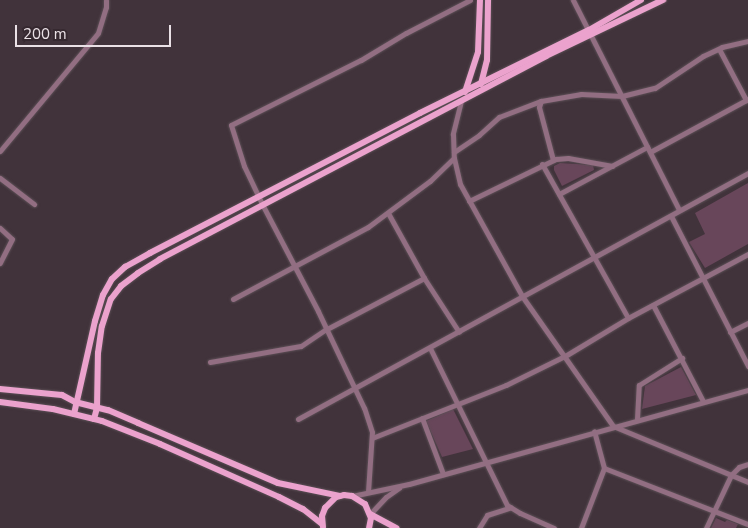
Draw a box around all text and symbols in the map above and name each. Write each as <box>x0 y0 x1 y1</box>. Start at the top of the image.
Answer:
scale bar <box>18 15 174 47</box>
text: 200 m <box>23 24 67 44</box>

